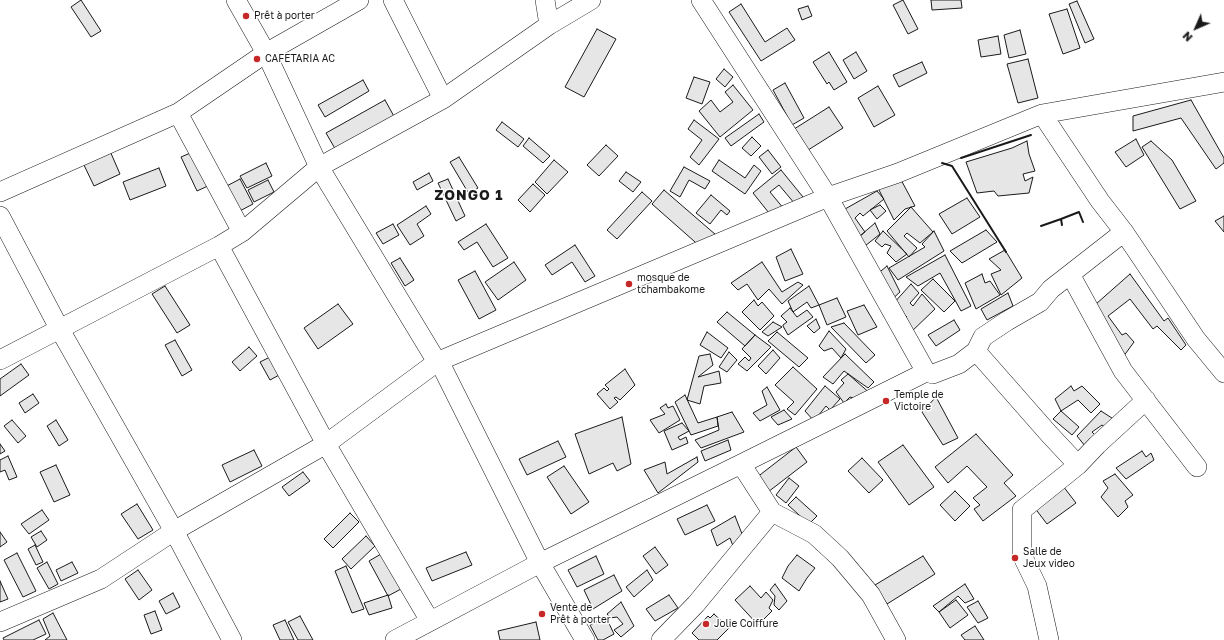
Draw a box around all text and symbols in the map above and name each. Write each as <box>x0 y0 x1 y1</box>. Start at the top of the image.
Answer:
north arrow <box>1176 8 1216 48</box>
place label: Prêt à porter <box>254 10 315 22</box>
marker: Prêt à porter <box>241 11 251 21</box>
text: N <box>1180 29 1195 44</box>
place label: CAFETARIA AC <box>265 53 335 65</box>
marker: CAFETARIA AC <box>252 54 262 64</box>
district label: ZONGO 1 <box>434 188 504 204</box>
place label: mosque de tchambakome <box>637 272 705 296</box>
marker: mosque de tchambakome <box>624 279 634 289</box>
place label: Temple de Victoire <box>894 389 943 412</box>
marker: Temple de Victoire <box>881 396 891 406</box>
place label: Salle de Jeux video <box>1023 546 1075 570</box>
marker: Salle de Jeux video <box>1010 553 1020 563</box>
place label: Vente de Prêt à porter <box>550 602 611 626</box>
marker: Vente de Prêt à porter <box>537 609 547 619</box>
place label: Jolie Coiffure <box>714 618 778 630</box>
marker: Jolie Coiffure <box>701 619 711 629</box>

